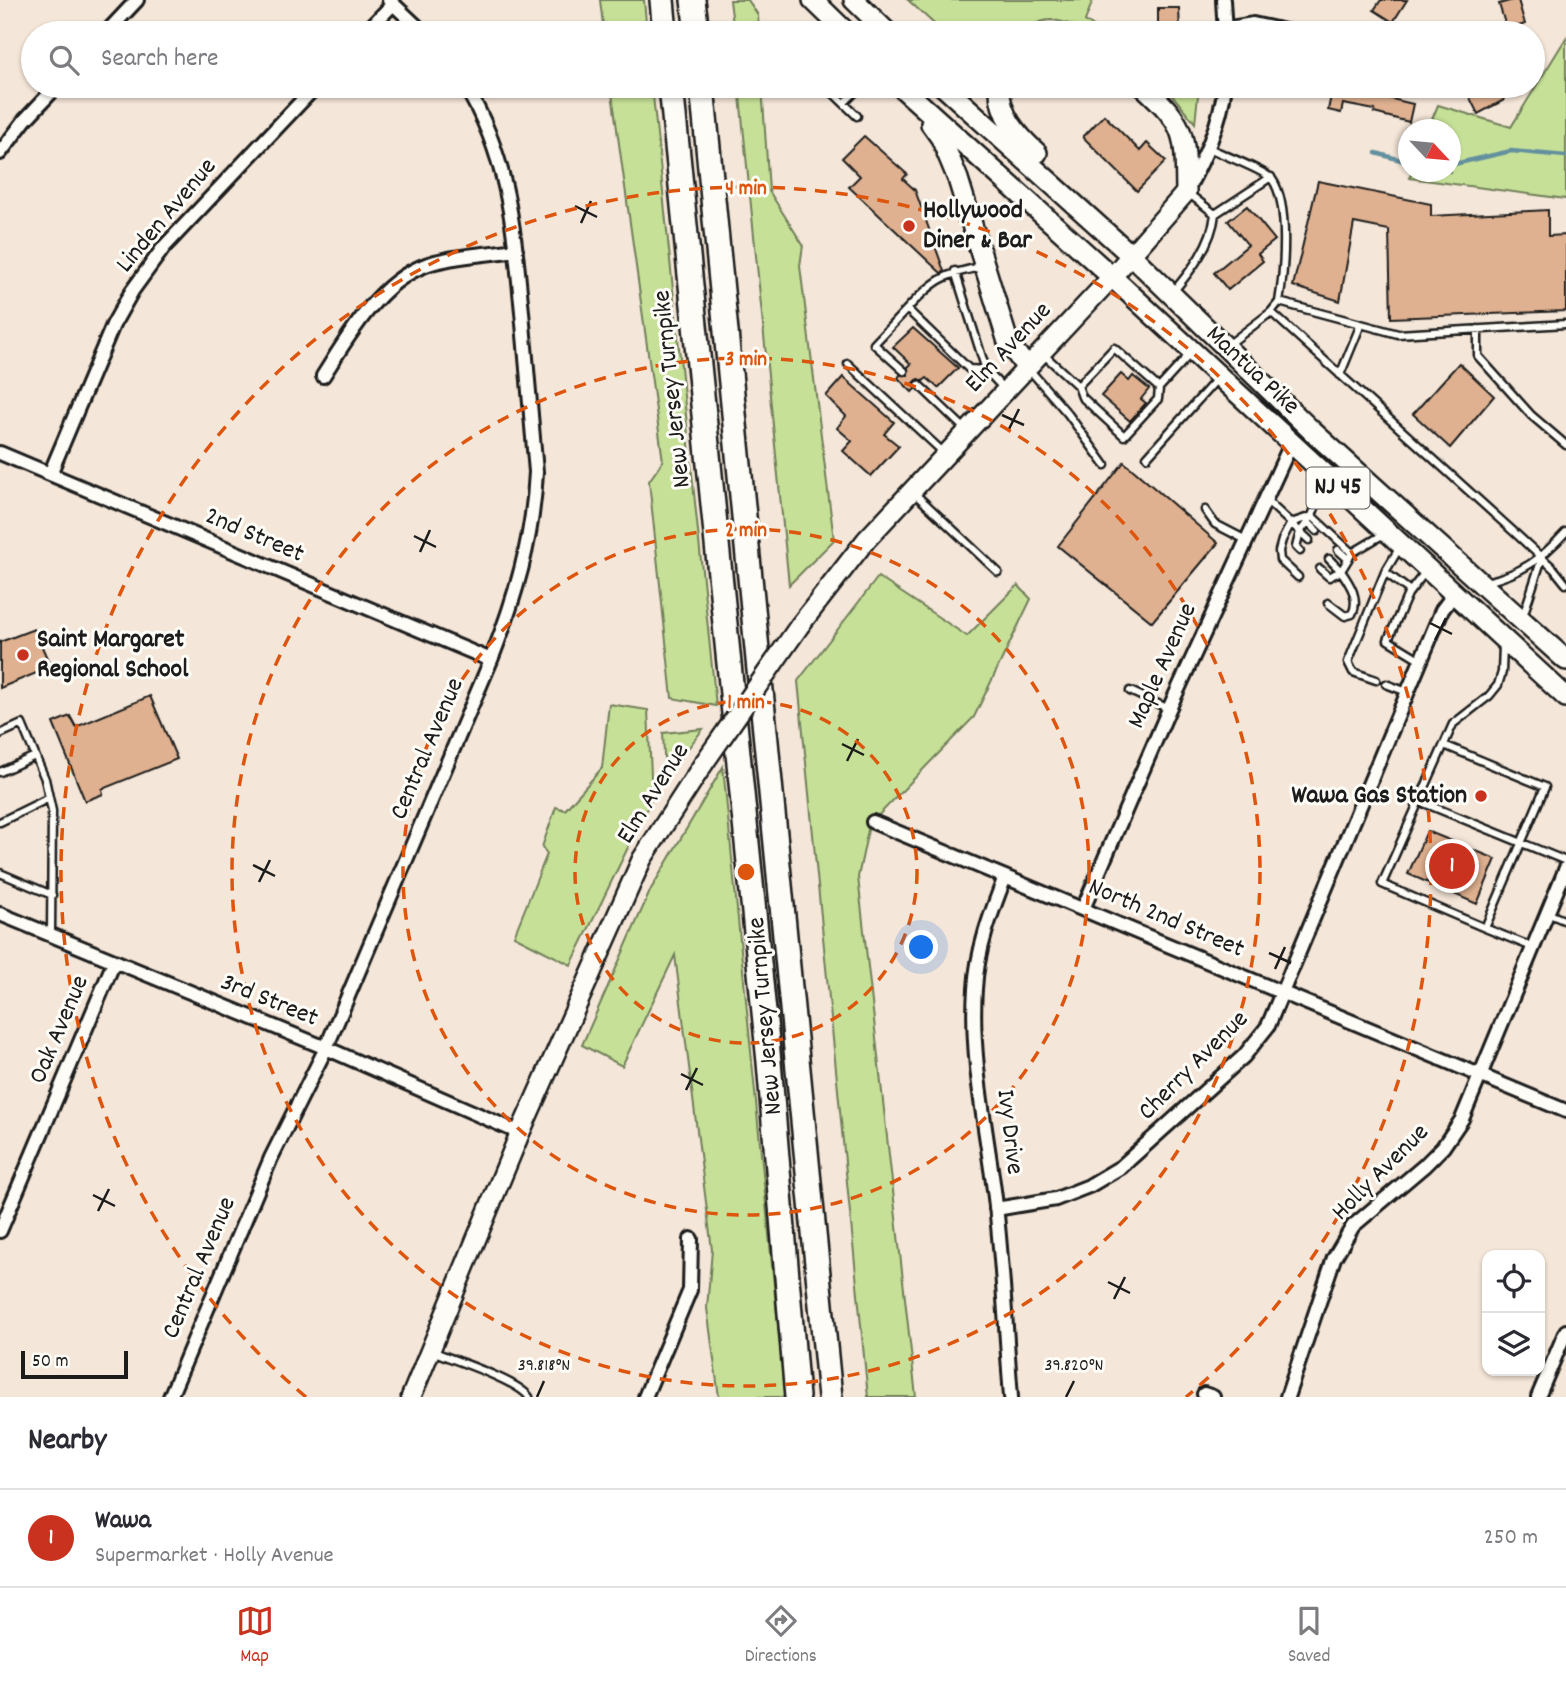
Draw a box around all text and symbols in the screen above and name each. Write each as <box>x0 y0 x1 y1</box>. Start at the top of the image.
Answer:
search box <box>21 21 1545 98</box>
icon: search <box>45 41 83 79</box>
text: Search here <box>101 41 219 78</box>
north arrow <box>1398 119 1461 182</box>
street label: Linden Avenue <box>108 150 226 282</box>
text: 4 min <box>725 175 767 205</box>
place label: Hollywood Diner & Bar <box>923 193 1032 260</box>
marker: Hollywood Diner & Bar <box>901 218 917 234</box>
street label: New Jersey Turnpike <box>644 288 702 490</box>
street label: Elm Avenue <box>957 294 1061 402</box>
street label: Mantua Pike <box>1197 318 1307 424</box>
text: 3 min <box>725 346 767 376</box>
road number: NJ 45 <box>1306 467 1370 508</box>
street label: 2nd Street <box>199 499 310 574</box>
text: 2 min <box>725 517 767 547</box>
street label: Maple Avenue <box>1119 597 1207 735</box>
place label: Saint Margaret Regional School <box>37 622 189 689</box>
marker: Saint Margaret Regional School <box>15 647 31 663</box>
street label: Central Avenue <box>381 672 475 826</box>
text: 1 min <box>727 689 765 719</box>
street label: Elm Avenue <box>608 736 700 852</box>
place label: Wawa Gas Station <box>1292 778 1467 815</box>
marker: Wawa Gas Station <box>1473 788 1489 804</box>
pin: 1 <box>1429 840 1475 892</box>
centre of rings <box>734 860 758 884</box>
street label: North 2nd Street <box>1082 869 1250 969</box>
street label: New Jersey Turnpike <box>739 916 793 1116</box>
your location <box>904 930 938 964</box>
street label: 3rd Street <box>215 965 324 1038</box>
street label: Oak Avenue <box>21 970 99 1090</box>
street label: Cherry Avenue <box>1130 1002 1258 1130</box>
street label: Ivy Drive <box>985 1087 1033 1177</box>
street label: Holly Avenue <box>1324 1116 1438 1230</box>
street label: Central Avenue <box>153 1191 247 1345</box>
map controls <box>1482 1250 1545 1376</box>
button: locate <box>1482 1250 1545 1313</box>
button: layers <box>1482 1313 1545 1376</box>
scale bar <box>21 1348 128 1380</box>
text: 50 m <box>32 1349 69 1376</box>
text: 39.818°N <box>518 1354 570 1379</box>
text: 39.820°N <box>1045 1354 1103 1379</box>
text: Nearby <box>28 1421 106 1464</box>
text: Wawa <box>95 1503 151 1540</box>
text: 1 <box>48 1522 54 1555</box>
text: 250 m <box>1484 1522 1538 1555</box>
text: Supermarket · Holly Avenue <box>95 1540 334 1573</box>
tab: Map <box>236 1602 274 1671</box>
tab: Directions <box>745 1602 817 1671</box>
tab: Saved <box>1288 1602 1330 1671</box>

